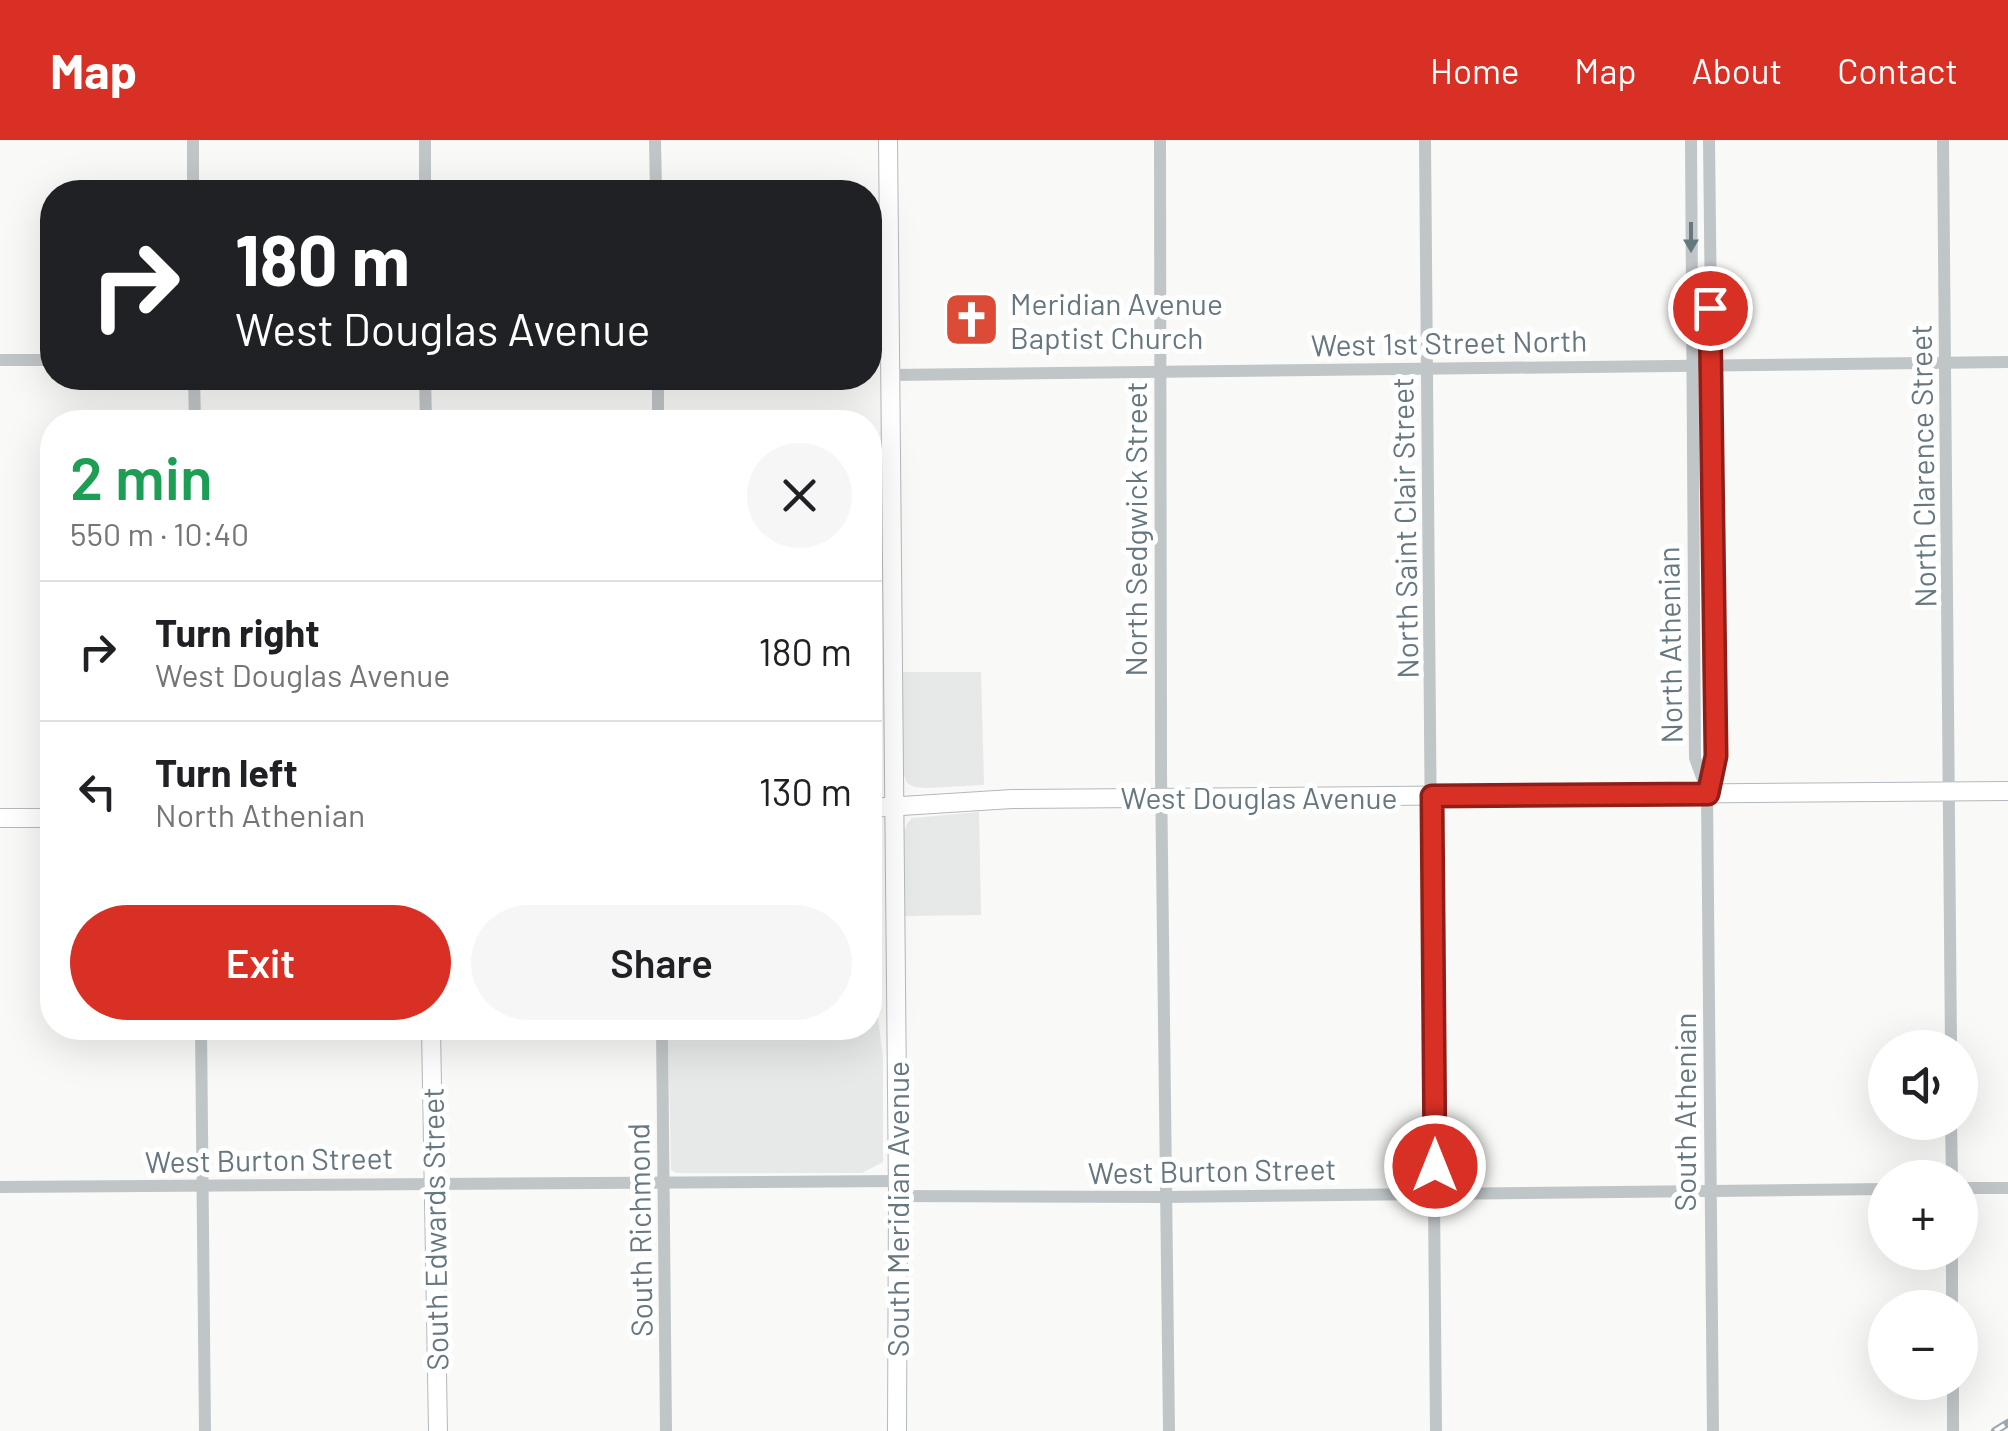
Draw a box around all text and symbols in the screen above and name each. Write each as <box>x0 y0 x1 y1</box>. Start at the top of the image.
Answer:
text: Map <box>50 41 137 99</box>
text: Home <box>1430 49 1519 91</box>
text: Map <box>1574 49 1637 91</box>
text: About <box>1692 49 1782 91</box>
text: Contact <box>1837 49 1958 91</box>
text: 180 m <box>235 216 410 300</box>
icon: right <box>70 220 200 350</box>
one-way arrow <box>1683 222 1699 254</box>
pin <box>1668 266 1753 351</box>
icon: arrive <box>1683 281 1738 336</box>
place label: Meridian Avenue Baptist Church <box>1010 285 1223 355</box>
church icon: Meridian Avenue Baptist Church <box>941 290 1001 350</box>
text: West Douglas Avenue <box>235 301 650 355</box>
street label: West 1st Street North <box>1310 322 1588 362</box>
street label: North Clarence Street <box>1902 324 1942 608</box>
street label: North Saint Clair Street <box>1383 377 1425 679</box>
street label: North Sedgwick Street <box>1117 382 1153 676</box>
text: 2 min <box>70 440 213 512</box>
button: close <box>747 443 852 548</box>
text: 550 m · 10:40 <box>70 514 249 552</box>
street label: North Athenian <box>1649 546 1689 744</box>
text: Turn right <box>155 609 320 655</box>
icon: right <box>70 624 125 679</box>
text: 180 m <box>758 628 852 674</box>
text: West Douglas Avenue <box>155 655 450 693</box>
text: Turn left <box>155 749 298 795</box>
icon: left <box>70 764 125 819</box>
text: 130 m <box>759 768 852 814</box>
street label: West Douglas Avenue <box>1121 779 1397 815</box>
text: North Athenian <box>155 795 365 833</box>
button: Exit <box>70 905 451 1020</box>
button: Share <box>471 905 852 1020</box>
street label: South Athenian <box>1666 1012 1702 1212</box>
map controls <box>1868 1030 1978 1400</box>
button: sound <box>1868 1030 1978 1140</box>
street label: South Meridian Avenue <box>879 1061 915 1357</box>
street label: South Edwards Street <box>414 1087 454 1371</box>
position arrow <box>1383 1114 1487 1218</box>
street label: South Richmond <box>619 1123 659 1337</box>
street label: West Burton Street <box>144 1139 394 1179</box>
street label: West Burton Street <box>1087 1150 1337 1190</box>
button: + <box>1868 1160 1978 1270</box>
button: − <box>1868 1290 1978 1400</box>

